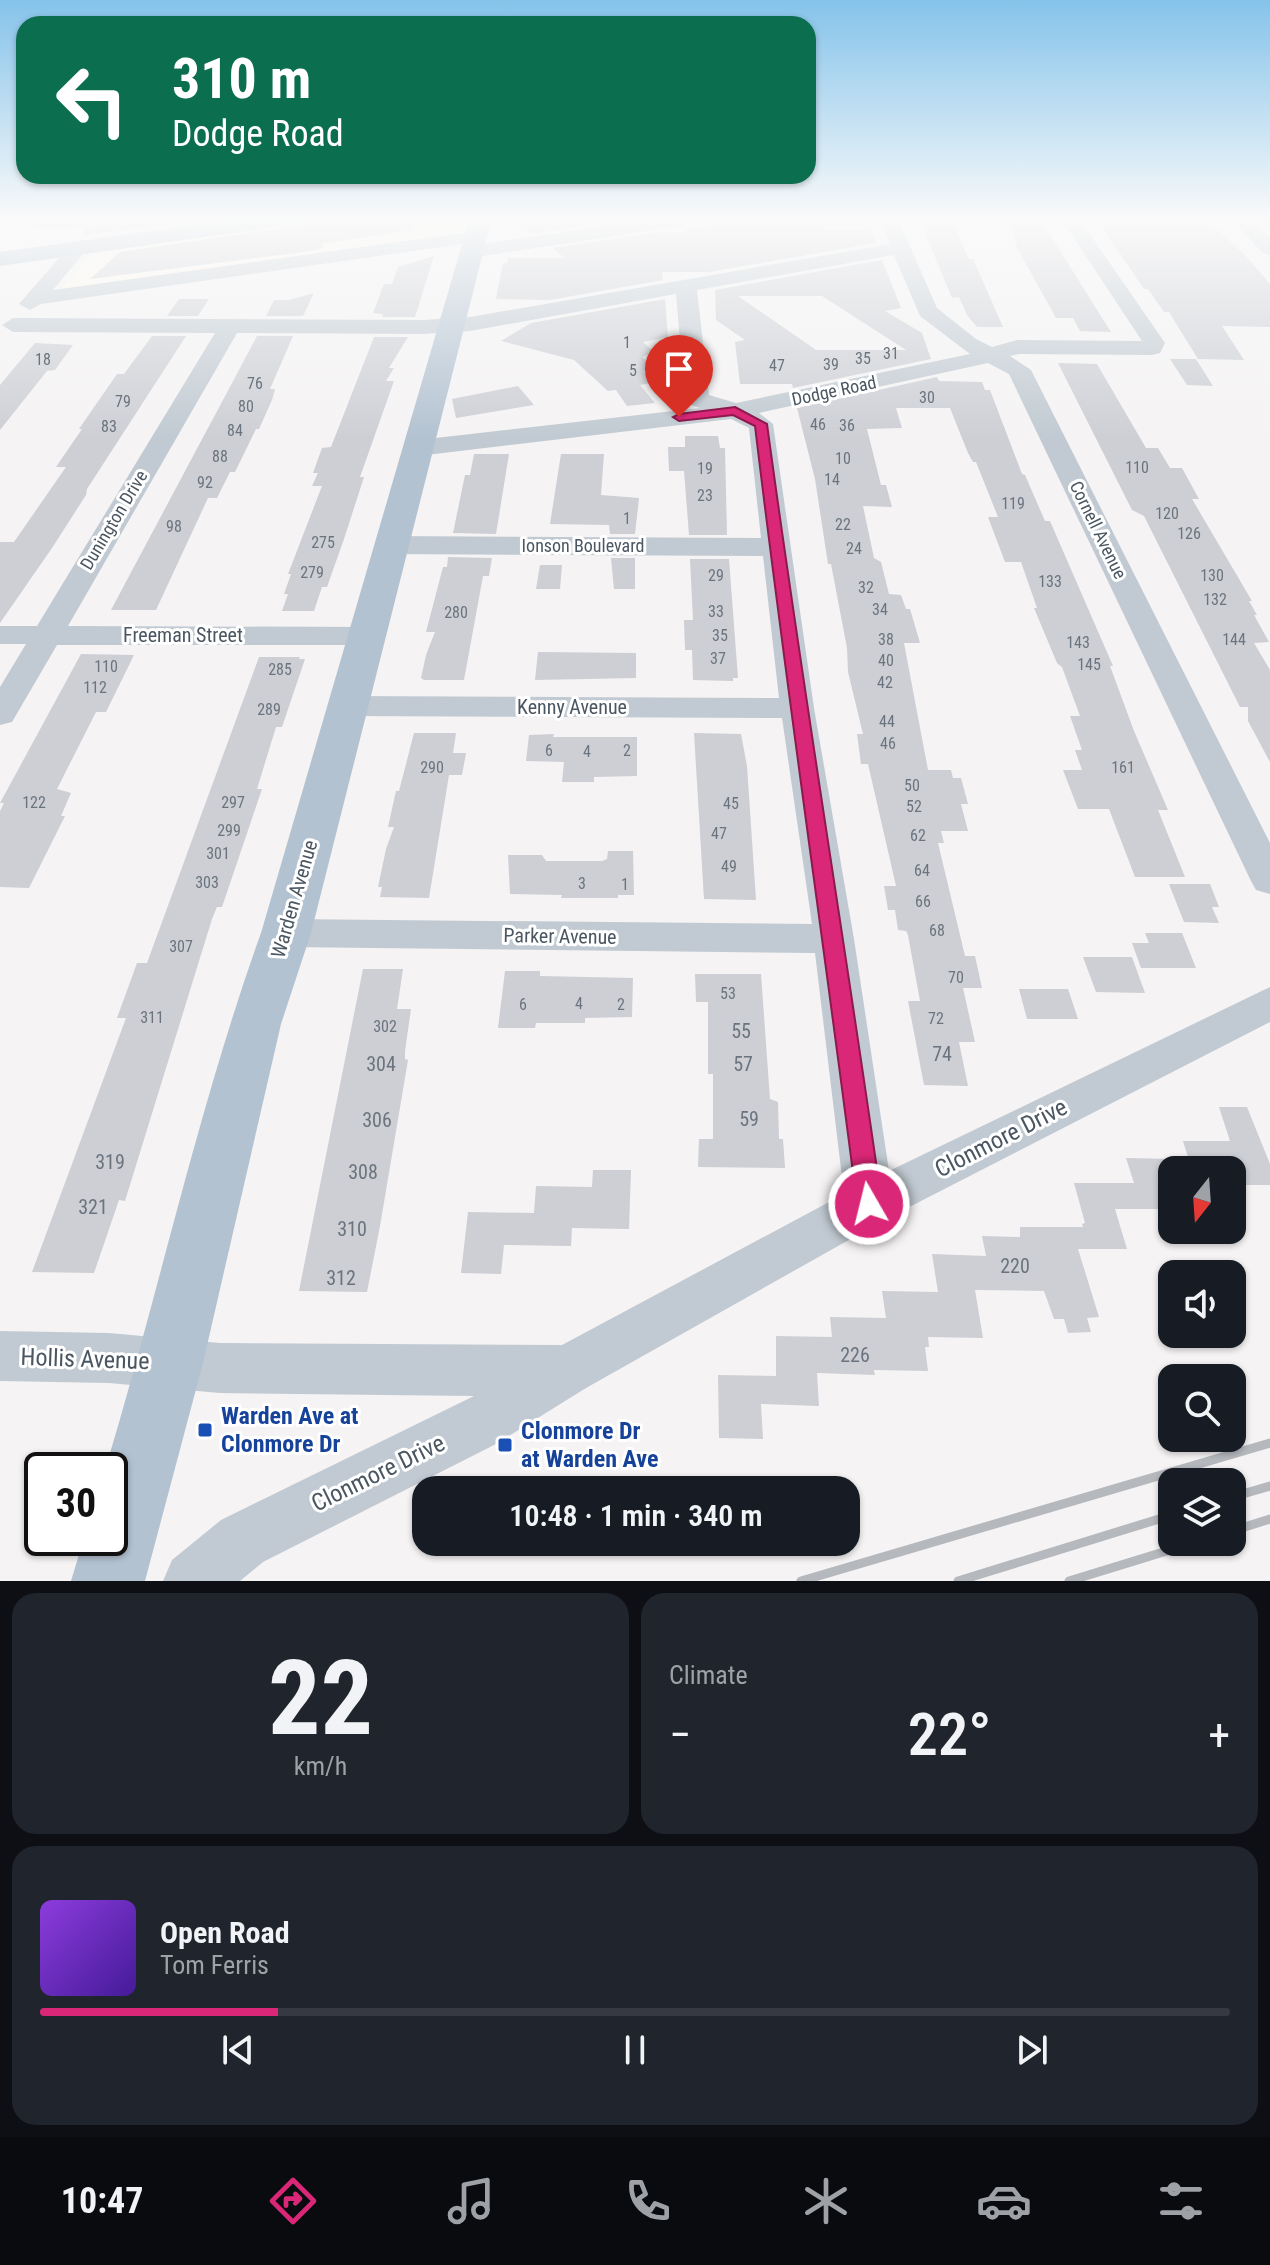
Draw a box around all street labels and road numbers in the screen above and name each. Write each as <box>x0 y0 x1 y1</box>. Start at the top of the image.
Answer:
street label: Dodge Road <box>790 371 878 410</box>
street label: Dunington Drive <box>76 466 152 573</box>
street label: Cornell Avenue <box>1066 477 1131 582</box>
street label: Ionson Boulevard <box>522 535 644 556</box>
street label: Freeman Street <box>123 623 243 647</box>
street label: Kenny Avenue <box>517 695 627 719</box>
street label: Warden Avenue <box>266 837 322 961</box>
street label: Parker Avenue <box>503 923 617 949</box>
street label: Clonmore Drive <box>930 1093 1072 1183</box>
street label: Hollis Avenue <box>20 1343 150 1375</box>
street label: Clonmore Drive <box>307 1429 449 1517</box>

